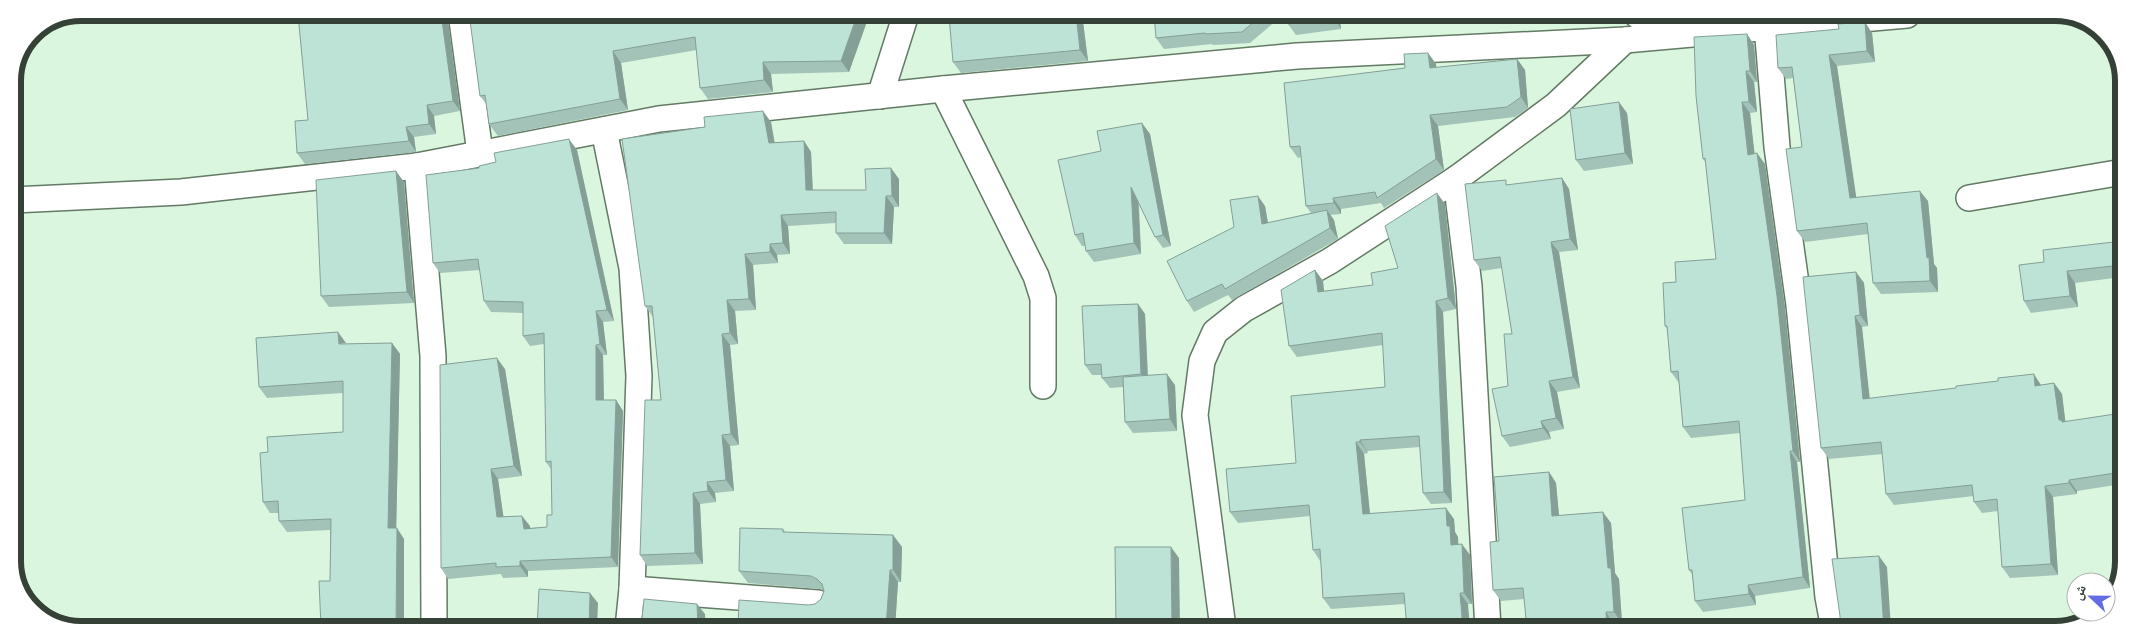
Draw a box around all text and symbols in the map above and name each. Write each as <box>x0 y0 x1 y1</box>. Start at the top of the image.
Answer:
north arrow <box>2066 572 2116 622</box>
text: ش <box>2068 582 2090 602</box>

